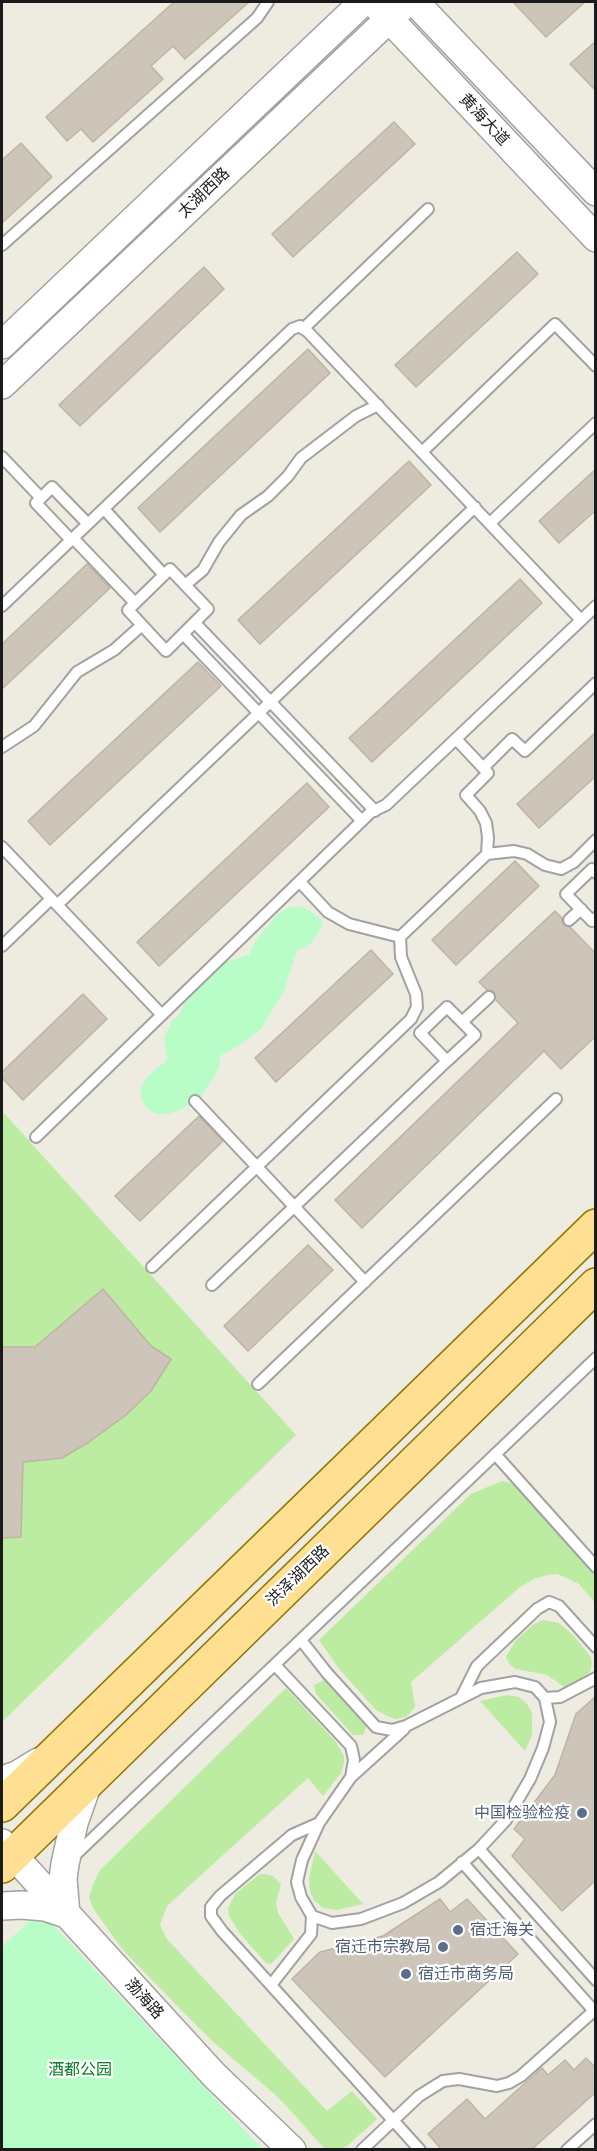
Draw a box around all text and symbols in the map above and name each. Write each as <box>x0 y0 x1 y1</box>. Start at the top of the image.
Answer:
street label: 黄海大道 <box>455 90 513 150</box>
street label: 太湖西路 <box>174 164 234 222</box>
street label: 洪泽湖西路 <box>263 1541 333 1611</box>
place label: 中国检验检疫 <box>474 1803 570 1823</box>
marker: 中国检验检疫 <box>575 1806 589 1820</box>
place label: 宿迁海关 <box>470 1920 534 1940</box>
marker: 宿迁海关 <box>451 1923 465 1937</box>
place label: 宿迁市宗教局 <box>335 1937 431 1957</box>
marker: 宿迁市宗教局 <box>436 1940 450 1954</box>
place label: 宿迁市商务局 <box>418 1964 514 1984</box>
marker: 宿迁市商务局 <box>399 1967 413 1981</box>
street label: 渤海路 <box>121 1975 167 2023</box>
park label: 酒都公园 <box>48 2060 112 2080</box>

